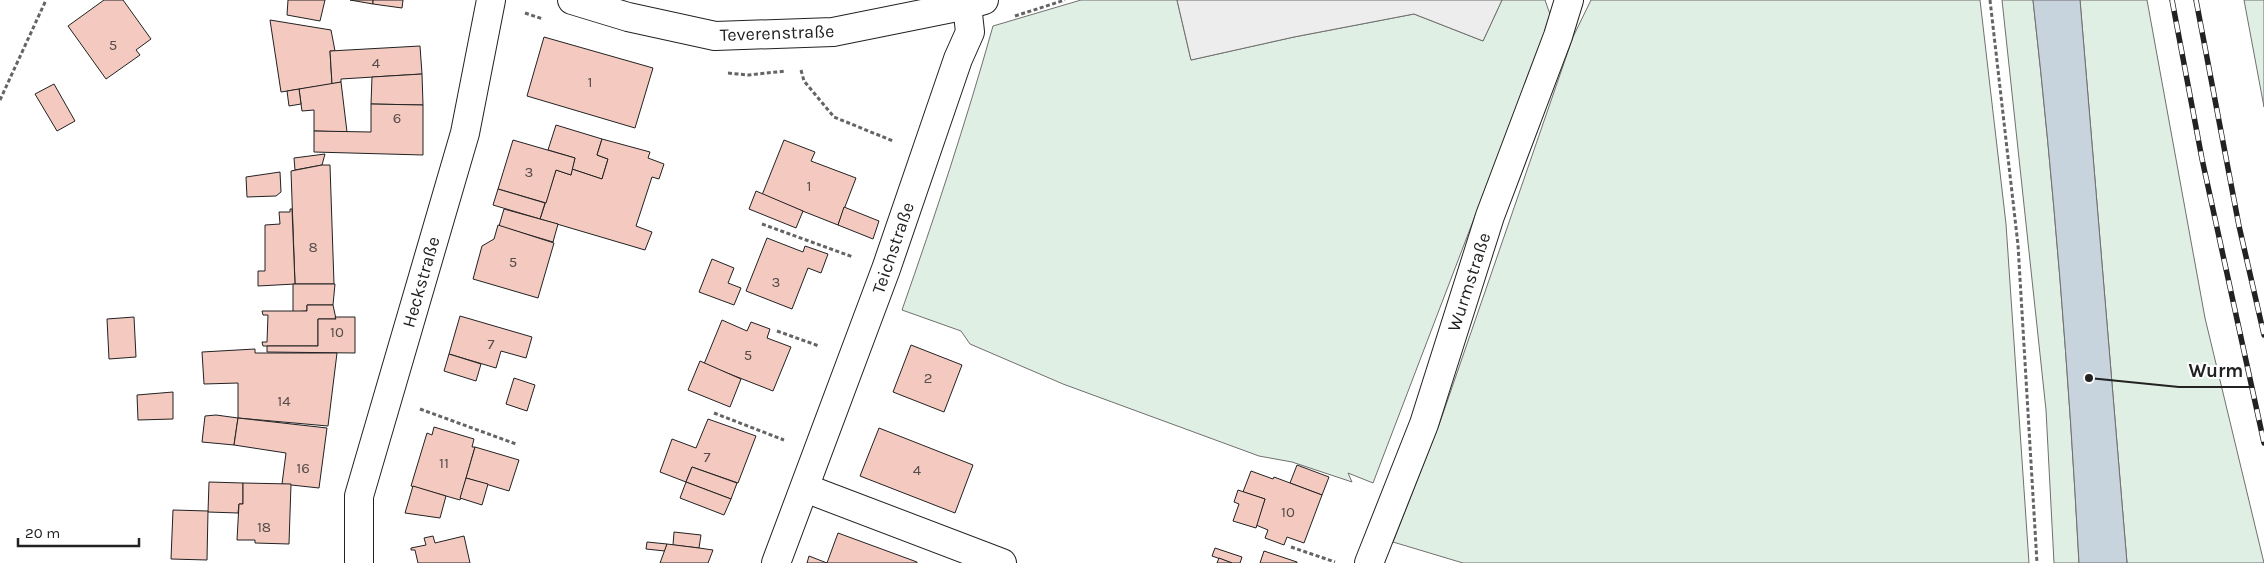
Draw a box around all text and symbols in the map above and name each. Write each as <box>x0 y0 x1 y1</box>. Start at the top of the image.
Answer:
street label: Teverenstraße <box>719 20 835 46</box>
house number: 5 <box>109 36 117 54</box>
house number: 4 <box>372 54 381 72</box>
house number: 1 <box>588 73 592 91</box>
house number: 6 <box>393 109 401 127</box>
house number: 3 <box>525 163 533 181</box>
house number: 1 <box>807 177 811 195</box>
street label: Teichstraße <box>867 199 919 297</box>
street label: Wurmstraße <box>1443 230 1495 334</box>
street label: Heckstraße <box>398 234 444 330</box>
house number: 8 <box>308 238 318 256</box>
house number: 5 <box>509 253 517 271</box>
house number: 3 <box>772 273 780 291</box>
house number: 10 <box>330 323 344 341</box>
house number: 7 <box>487 335 495 353</box>
house number: 5 <box>744 346 752 364</box>
callout: Wurm <box>2179 353 2254 387</box>
text: Wurm <box>2189 360 2243 382</box>
house number: 2 <box>924 369 932 387</box>
house number: 14 <box>277 392 291 410</box>
house number: 7 <box>703 448 711 466</box>
house number: 11 <box>439 454 449 472</box>
house number: 16 <box>296 459 310 477</box>
house number: 4 <box>913 461 922 479</box>
house number: 10 <box>1281 503 1295 521</box>
scale bar <box>18 516 139 548</box>
house number: 18 <box>257 518 271 536</box>
text: 20 m <box>25 524 60 542</box>

